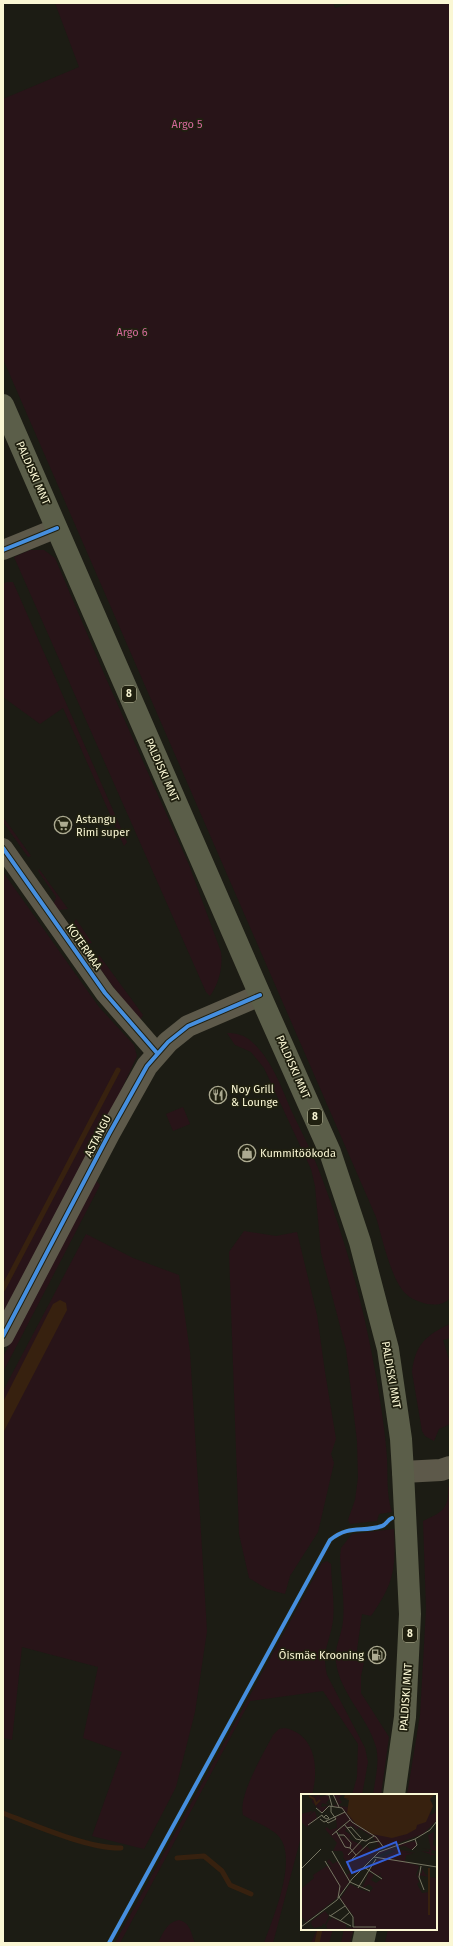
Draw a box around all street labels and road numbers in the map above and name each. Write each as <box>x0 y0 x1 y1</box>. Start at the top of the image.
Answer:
street label: PALDISKI MNT <box>13 439 53 507</box>
road number: 8 <box>122 686 136 702</box>
street label: PALDISKI MNT <box>142 736 182 804</box>
street label: KOTERMAA <box>63 922 105 973</box>
street label: PALDISKI MNT <box>273 1033 313 1101</box>
road number: 8 <box>308 1109 322 1125</box>
street label: ASTANGU <box>82 1113 114 1159</box>
street label: PALDISKI MNT <box>379 1340 403 1410</box>
road number: 8 <box>403 1626 417 1642</box>
street label: PALDISKI MNT <box>397 1662 415 1731</box>

